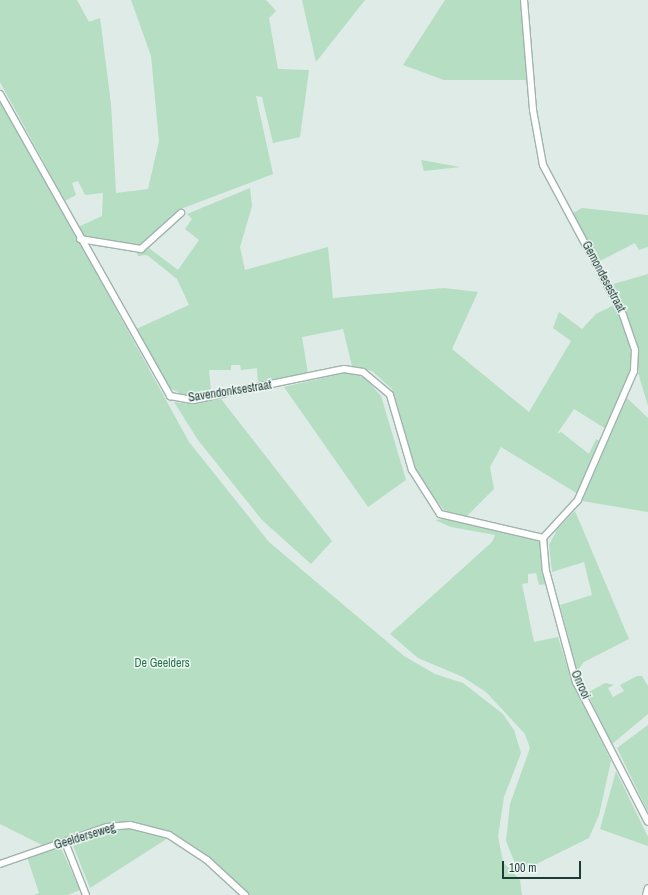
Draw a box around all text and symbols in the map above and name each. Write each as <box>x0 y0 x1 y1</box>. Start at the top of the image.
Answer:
street label: Gemondesestraat <box>578 239 628 315</box>
street label: Savendonksestraat <box>187 378 273 406</box>
park label: De Geelders <box>134 657 190 671</box>
street label: Onrooi <box>567 668 593 702</box>
street label: Geelderseweg <box>53 821 117 853</box>
scale bar <box>504 853 583 879</box>
text: 100 m <box>509 860 536 876</box>

